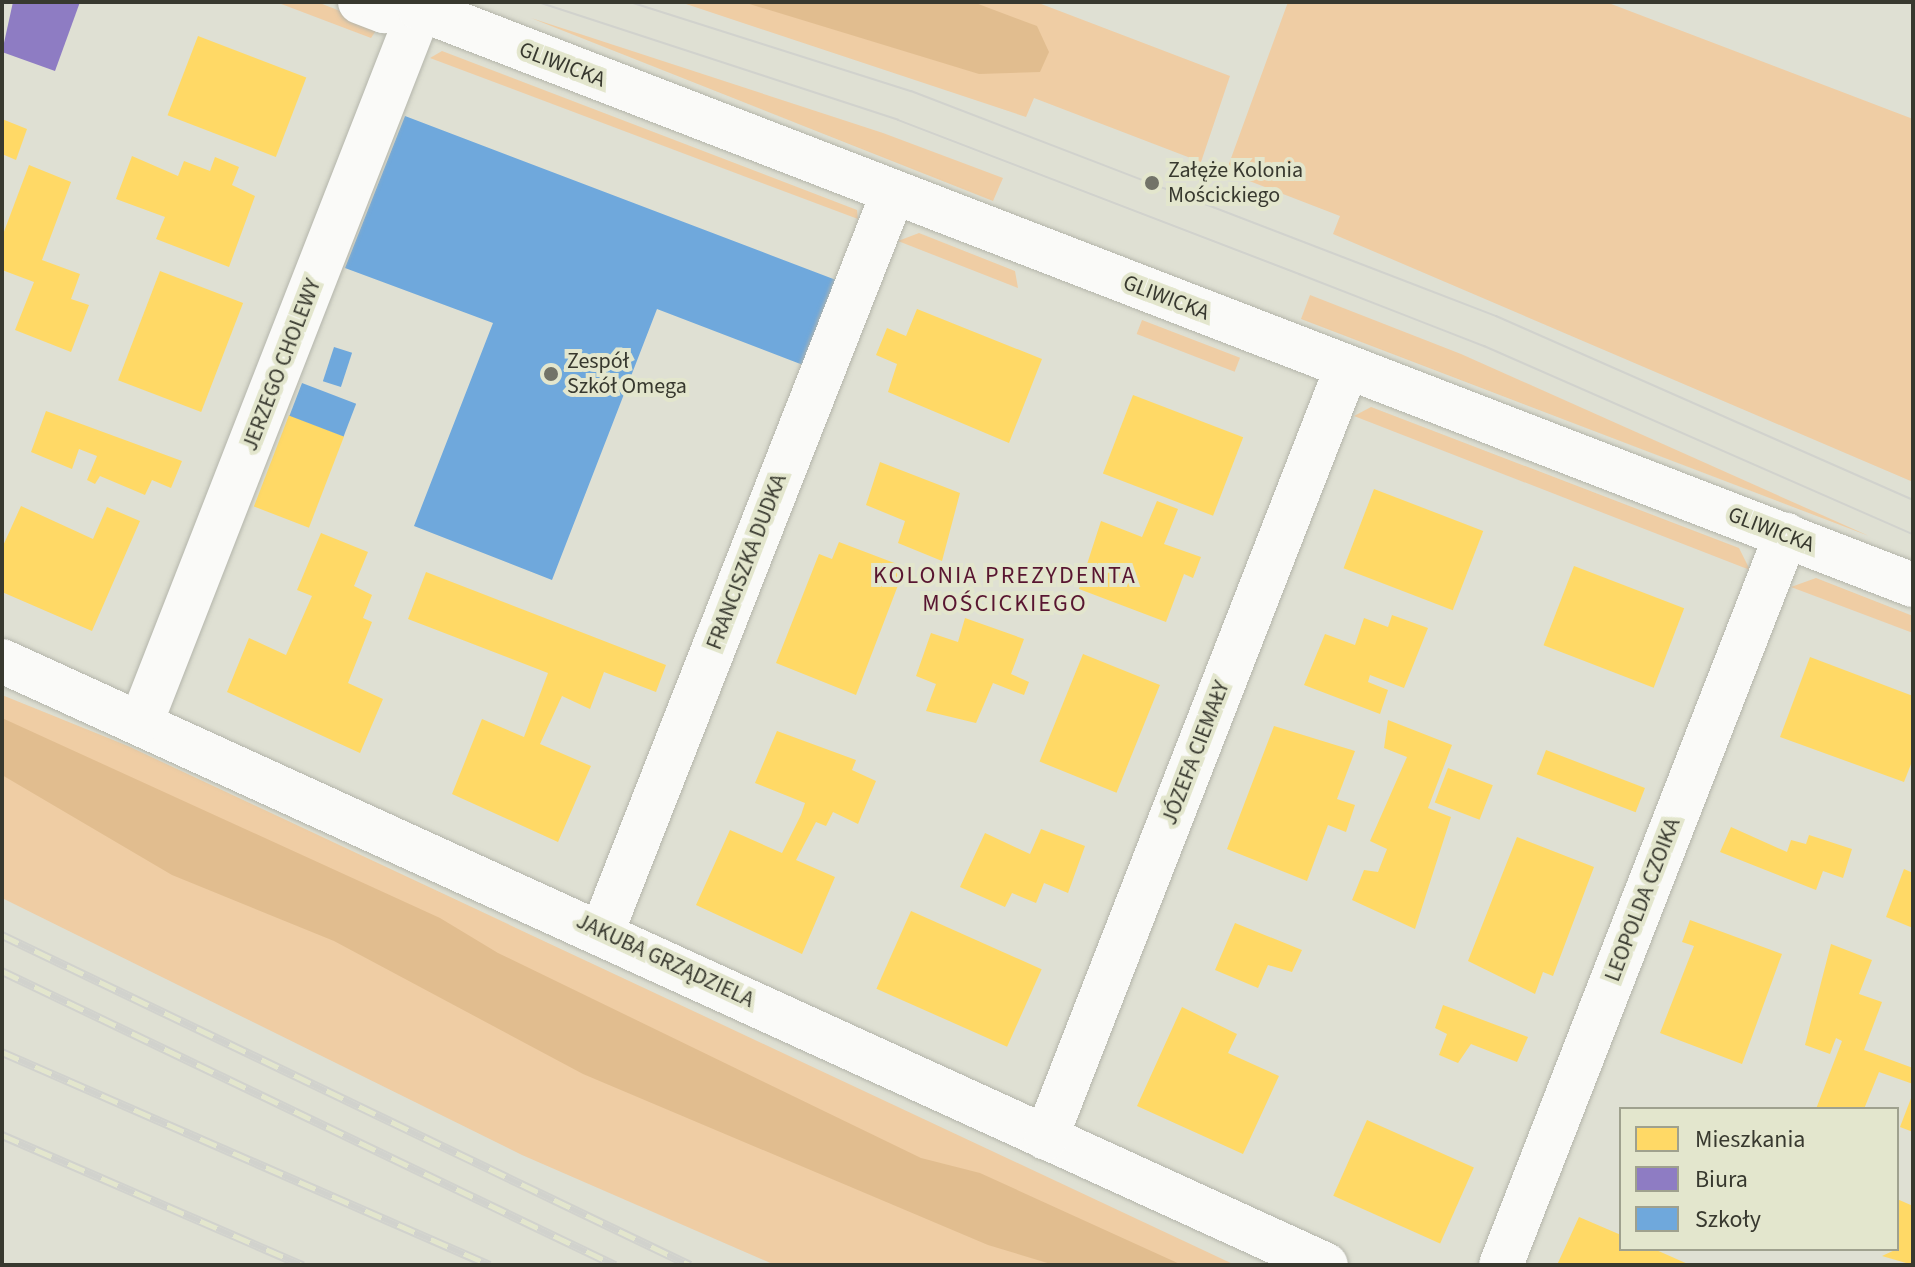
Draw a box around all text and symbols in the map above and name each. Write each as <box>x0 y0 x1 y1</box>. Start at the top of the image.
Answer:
street label: GLIWICKA <box>515 37 609 93</box>
place label: Załęże Kolonia Mościckiego <box>1168 157 1303 208</box>
marker: Załęże Kolonia Mościckiego <box>1143 174 1161 192</box>
street label: GLIWICKA <box>1119 270 1213 326</box>
street label: JERZEGO CHOLEWY <box>237 275 327 455</box>
place label: Zespół Szkół Omega <box>567 348 687 400</box>
marker: Zespół Szkół Omega <box>542 365 560 383</box>
street label: FRANCISZKA DUDKA <box>701 470 793 654</box>
street label: GLIWICKA <box>1724 502 1818 558</box>
district label: KOLONIA PREZYDENTA MOŚCICKIEGO <box>873 562 1137 618</box>
street label: JÓZEFA CIEMAŁY <box>1156 677 1236 829</box>
street label: LEOPOLDA CZOIKA <box>1600 815 1686 985</box>
street label: JAKUBA GRZĄDZIELA <box>572 908 758 1014</box>
legend <box>1619 1107 1899 1251</box>
text: Mieszkania <box>1695 1122 1805 1157</box>
text: Biura <box>1695 1162 1748 1197</box>
text: Szkoły <box>1695 1202 1761 1237</box>

